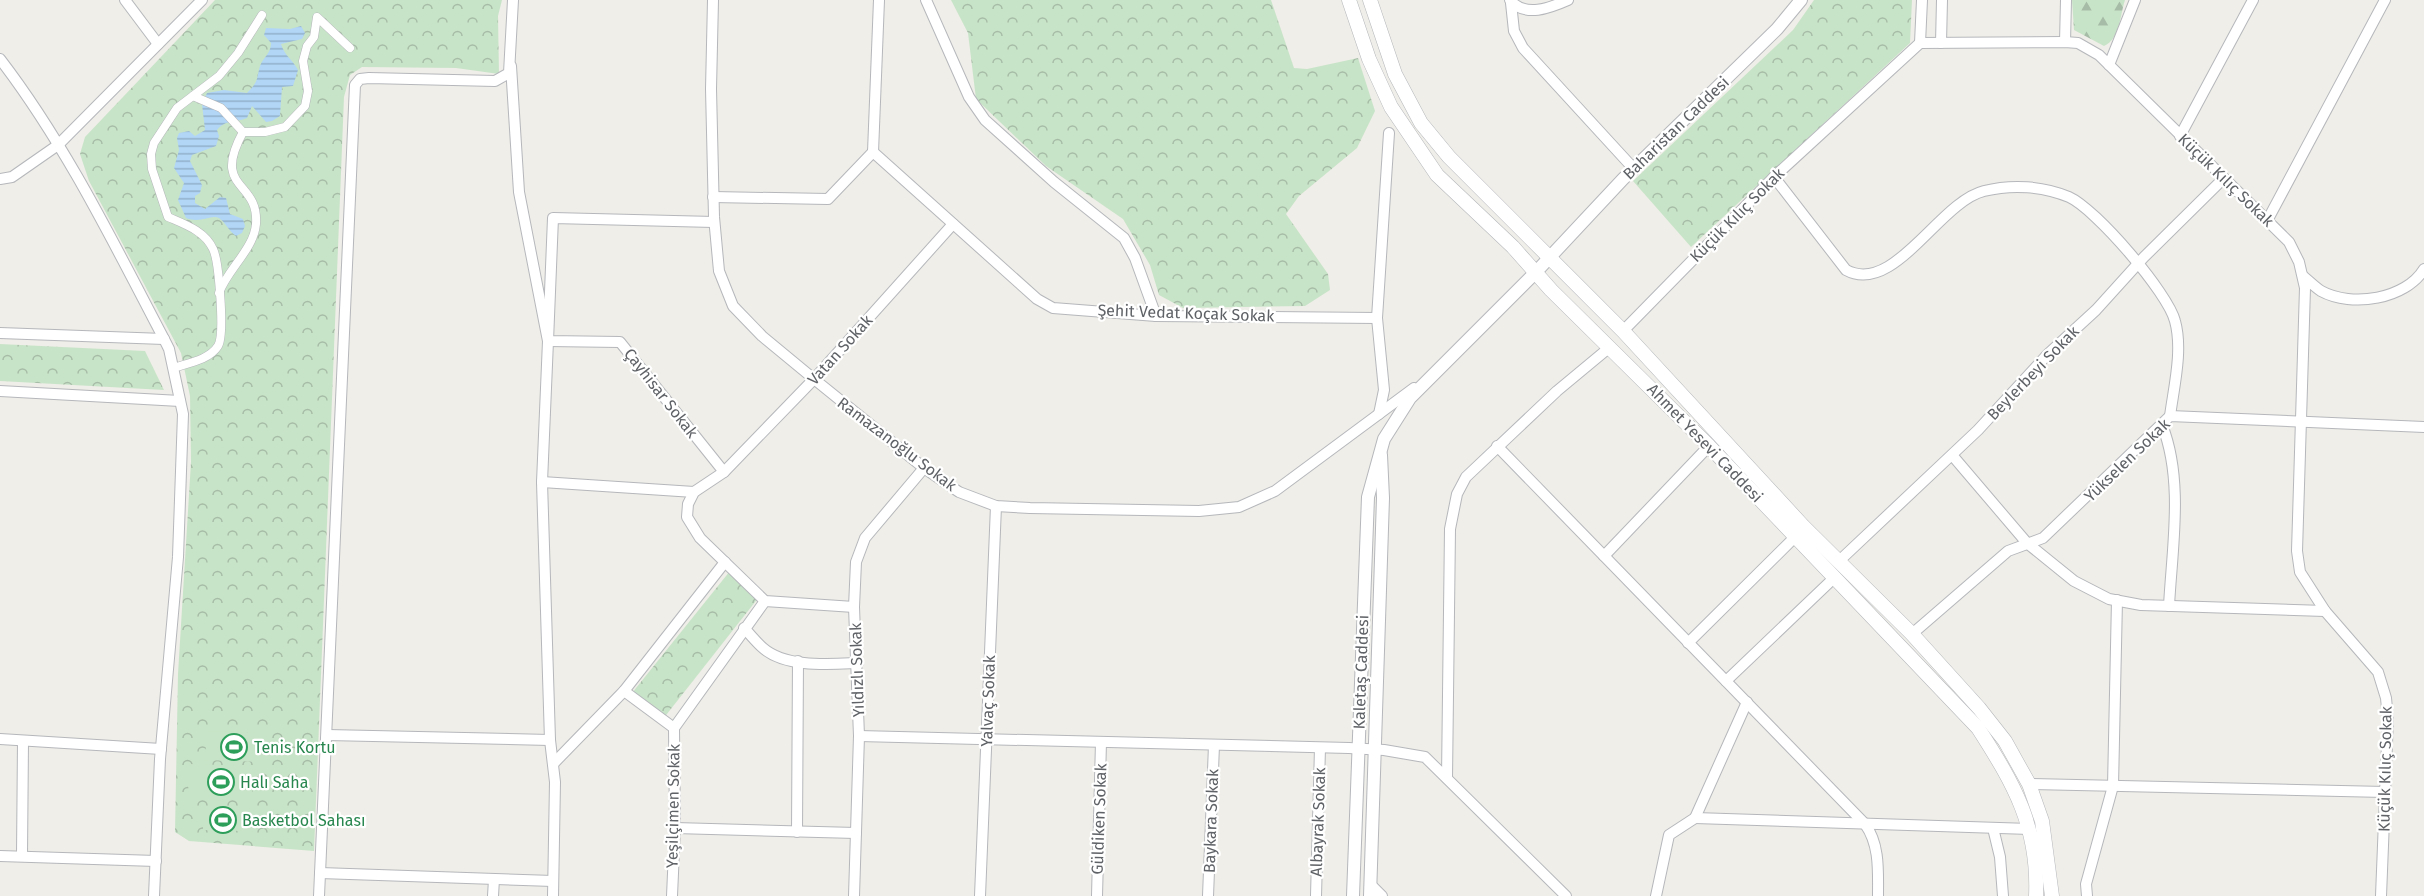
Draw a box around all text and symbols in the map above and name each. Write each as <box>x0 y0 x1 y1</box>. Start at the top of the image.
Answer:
street label: Baharistan Caddesi <box>1619 73 1733 183</box>
street label: Küçük Kılıç Sokak <box>2173 129 2278 232</box>
street label: Küçük Kılıç Sokak <box>1686 163 1789 267</box>
street label: Şehit Vedat Koçak Sokak <box>1097 300 1276 327</box>
street label: Vatan Sokak <box>804 310 877 389</box>
street label: Beylerbeyi Sokak <box>1983 321 2083 424</box>
street label: Çayhisar Sokak <box>619 344 702 443</box>
street label: Ahmet Yesevi Caddesi <box>1643 380 1767 506</box>
street label: Ramazanoğlu Sokak <box>834 393 961 495</box>
street label: Yükselen Sokak <box>2080 414 2174 506</box>
street label: Kaletaş Caddesi <box>1350 614 1373 730</box>
street label: Yıldızlı Sokak <box>846 622 868 718</box>
street label: Yalvaç Sokak <box>977 654 1000 747</box>
street label: Küçük Kılıç Sokak <box>2374 705 2397 832</box>
sports icon: Tenis Kortu <box>219 732 249 762</box>
place label: Tenis Kortu <box>254 738 336 757</box>
street label: Yeşilçimen Sokak <box>662 743 685 868</box>
street label: Güldiken Sokak <box>1088 762 1110 875</box>
street label: Albayrak Sokak <box>1307 766 1329 877</box>
sports icon: Halı Saha <box>206 767 236 797</box>
street label: Baykara Sokak <box>1200 768 1222 873</box>
place label: Halı Saha <box>240 773 308 792</box>
sports icon: Basketbol Sahası <box>208 805 238 835</box>
place label: Basketbol Sahası <box>242 811 365 830</box>

